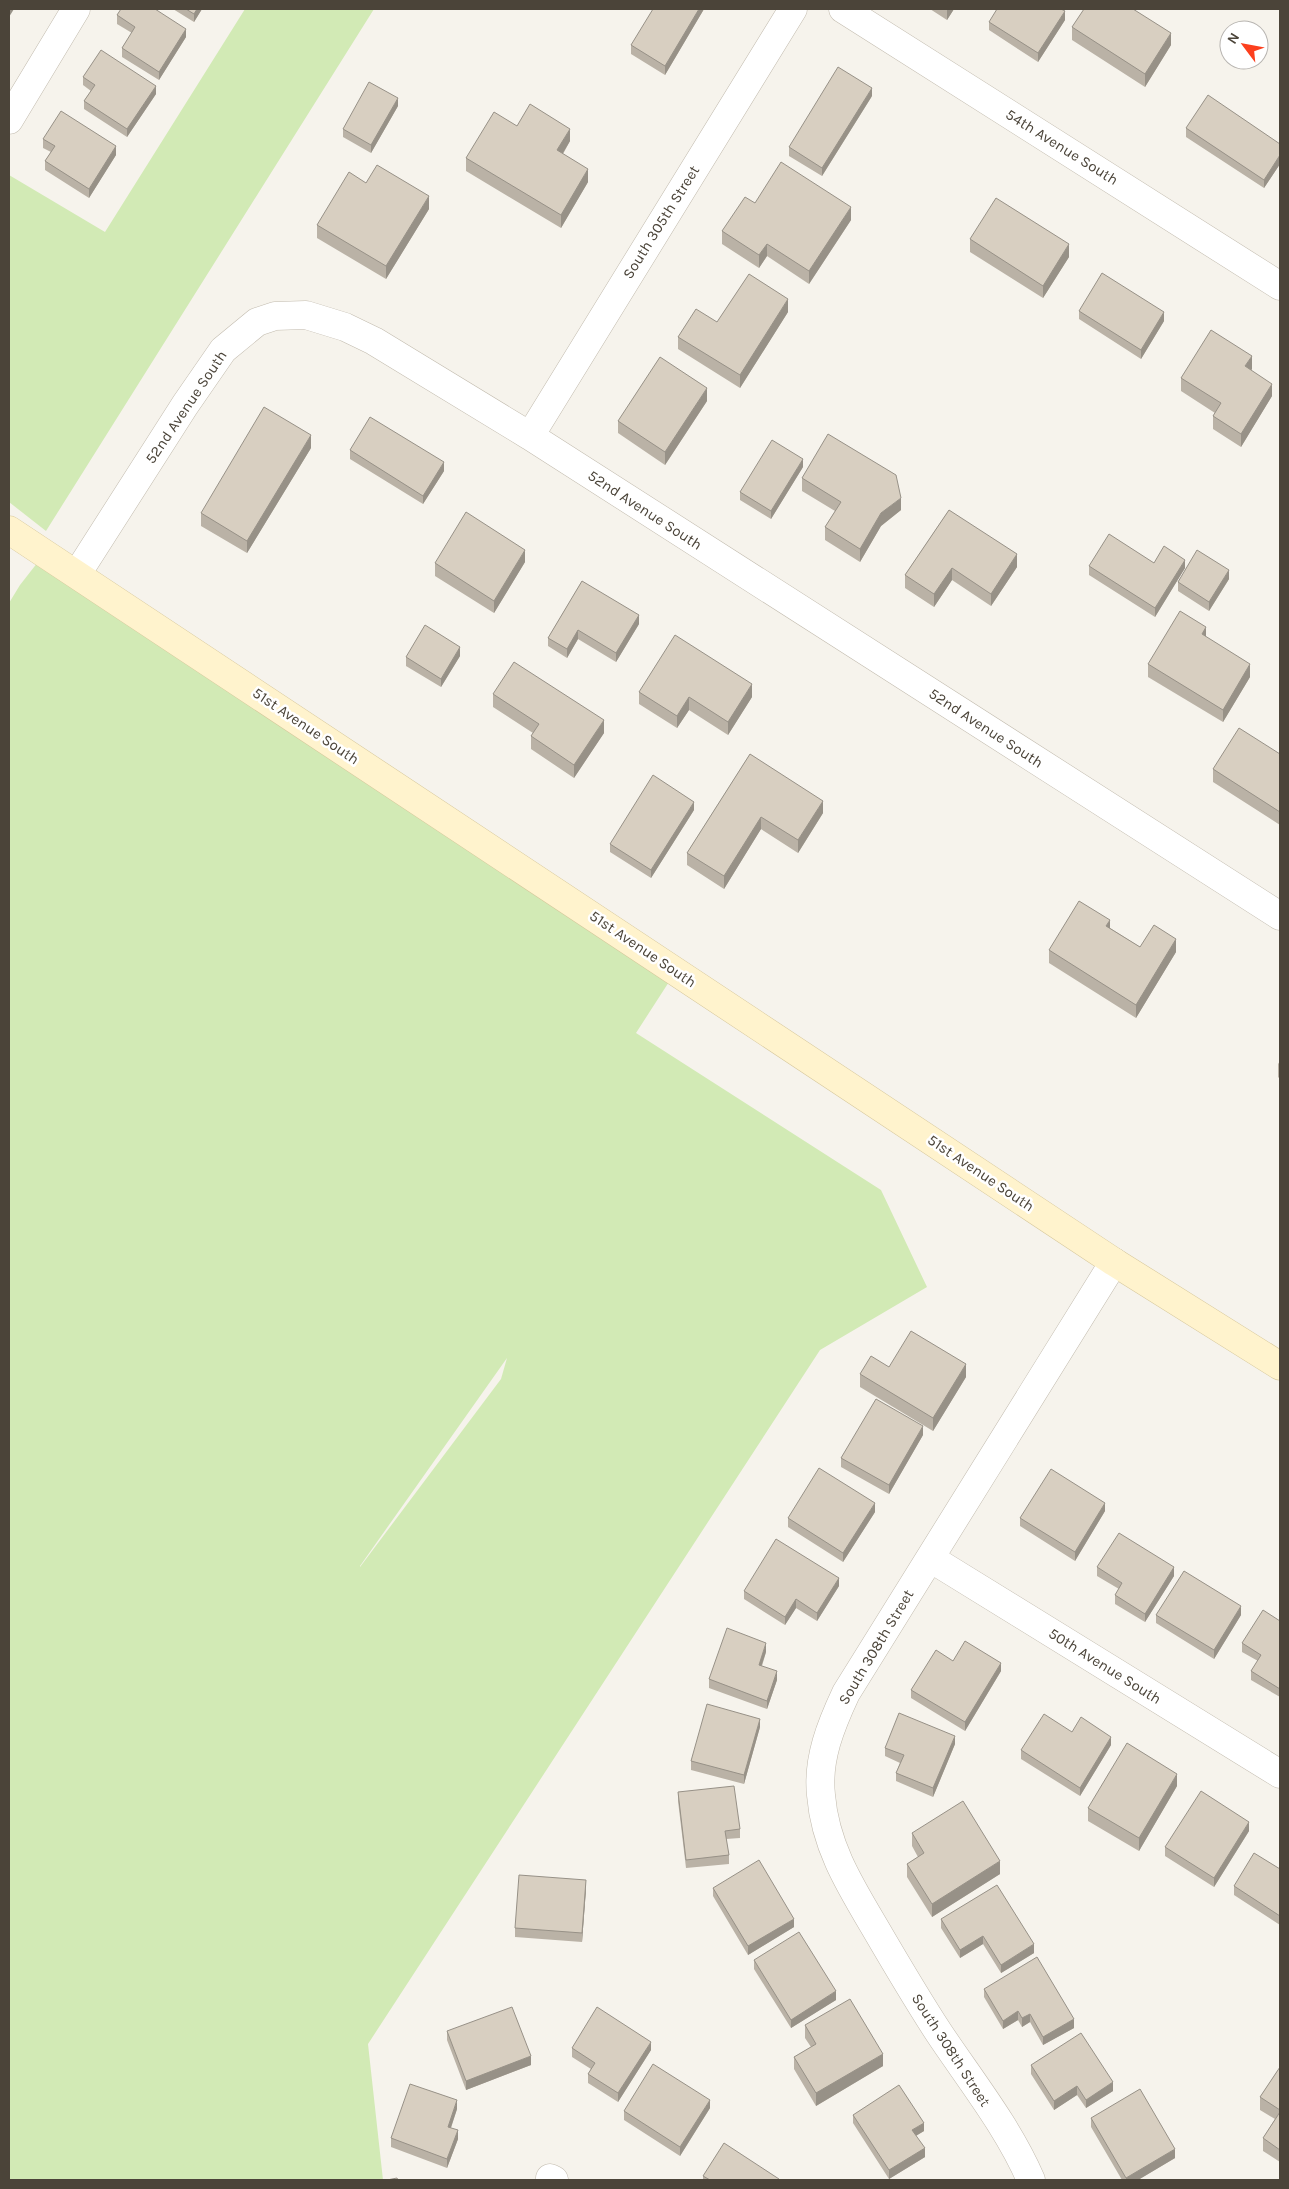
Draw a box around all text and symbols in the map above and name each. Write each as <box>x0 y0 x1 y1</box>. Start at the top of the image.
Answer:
north arrow <box>1219 20 1269 70</box>
text: N <box>1224 30 1243 47</box>
street label: 54th Avenue South <box>1002 105 1122 189</box>
street label: South 305th Street <box>619 162 703 282</box>
street label: 52nd Avenue South <box>141 347 231 467</box>
street label: 52nd Avenue South <box>584 466 706 554</box>
street label: 51st Avenue South <box>249 684 363 768</box>
street label: 52nd Avenue South <box>925 684 1047 772</box>
street label: 51st Avenue South <box>586 907 700 991</box>
street label: 51st Avenue South <box>924 1131 1038 1215</box>
street label: South 308th Street <box>835 1586 918 1708</box>
street label: 50th Avenue South <box>1045 1624 1165 1708</box>
street label: South 308th Street <box>908 1990 994 2110</box>

